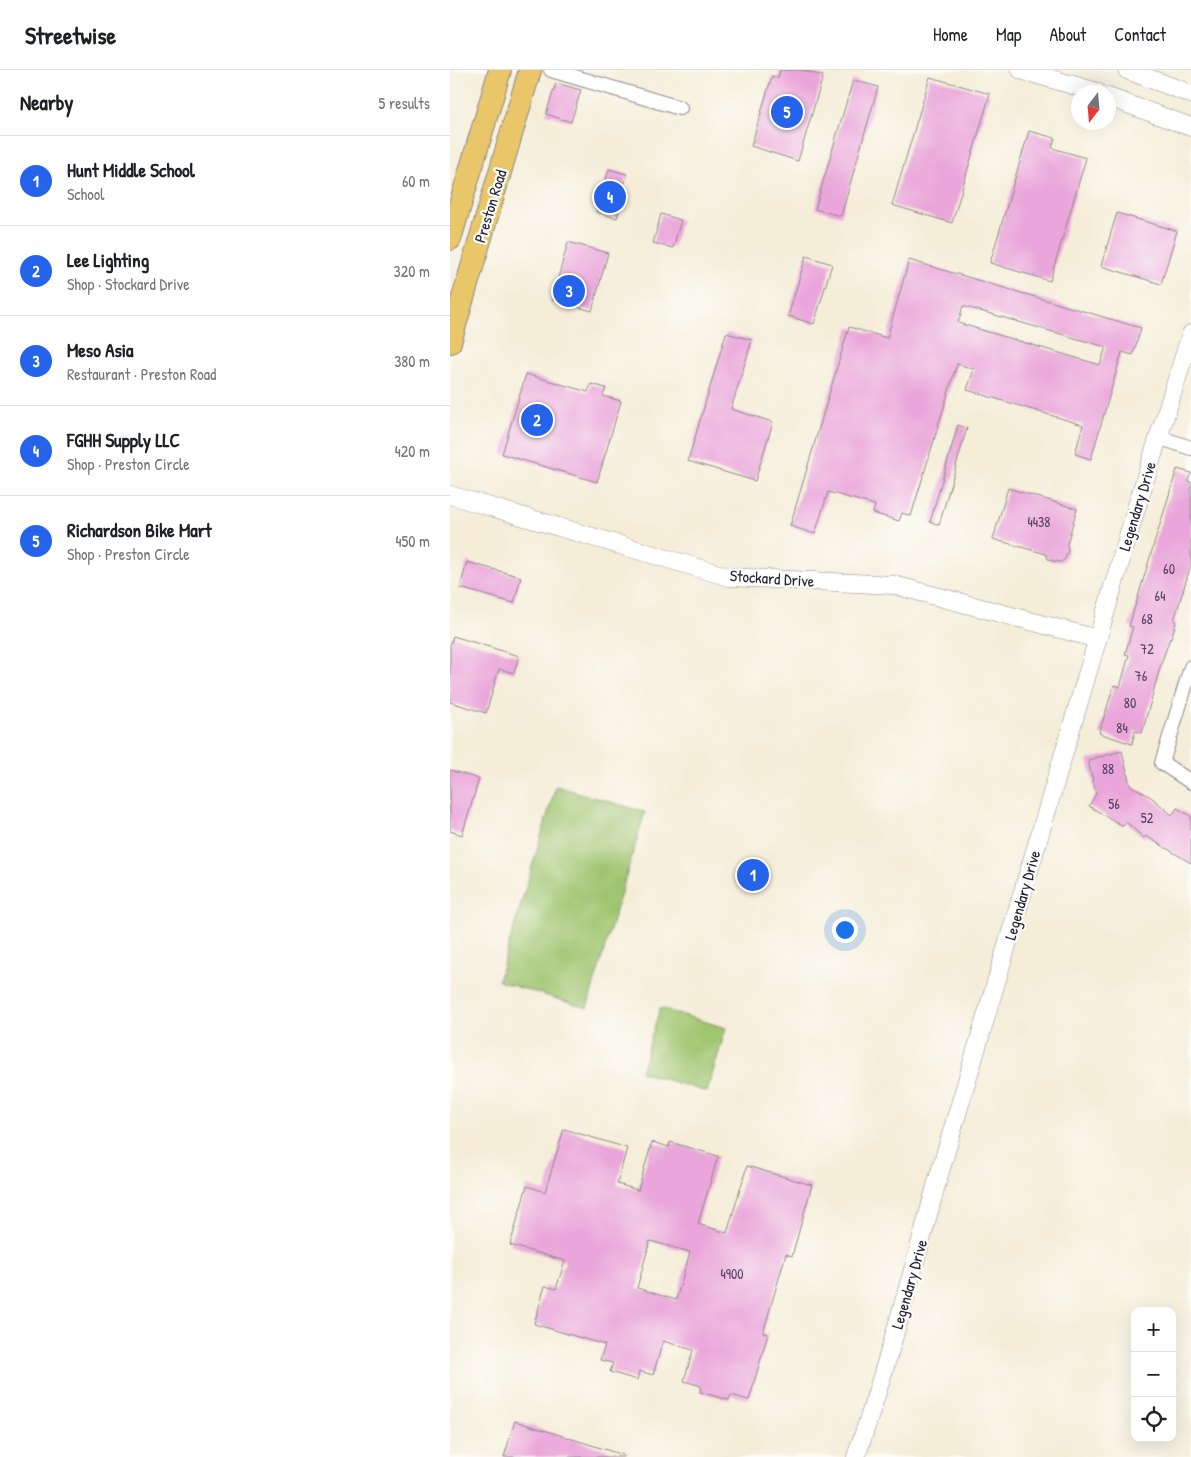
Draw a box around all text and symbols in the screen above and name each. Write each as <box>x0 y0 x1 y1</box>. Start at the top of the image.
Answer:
text: Streetwise <box>25 19 116 51</box>
text: Home <box>933 22 968 47</box>
text: Map <box>996 22 1021 47</box>
text: About <box>1049 22 1086 47</box>
text: Contact <box>1114 22 1166 47</box>
north arrow <box>1071 85 1116 130</box>
text: Nearby <box>20 88 73 117</box>
text: 5 results <box>379 92 430 114</box>
pin: 5 <box>771 93 803 131</box>
text: Hunt Middle School <box>67 157 195 183</box>
street label: Preston Road <box>468 167 512 245</box>
text: 1 <box>33 170 39 192</box>
text: 60 m <box>402 170 430 192</box>
pin: 4 <box>594 178 626 216</box>
text: School <box>67 183 104 205</box>
text: Lee Lighting <box>67 247 149 273</box>
text: 2 <box>32 260 40 282</box>
text: 320 m <box>394 260 430 282</box>
pin: 3 <box>553 272 585 310</box>
text: Shop · Stockard Drive <box>67 273 190 295</box>
text: Meso Asia <box>67 337 134 363</box>
text: 3 <box>32 350 40 372</box>
text: 380 m <box>394 350 430 372</box>
text: Restaurant · Preston Road <box>67 363 216 385</box>
pin: 2 <box>521 401 553 439</box>
text: FGHH Supply LLC <box>67 427 180 453</box>
text: 4 <box>33 440 39 462</box>
text: 420 m <box>395 440 430 462</box>
text: Shop · Preston Circle <box>67 453 190 475</box>
street label: Legendary Drive <box>1113 458 1161 553</box>
house number: 4438 <box>1028 512 1050 531</box>
text: Richardson Bike Mart <box>67 517 212 543</box>
text: 5 <box>33 530 39 552</box>
text: 450 m <box>396 530 430 552</box>
text: Shop · Preston Circle <box>67 543 190 565</box>
house number: 60 <box>1163 559 1175 578</box>
street label: Stockard Drive <box>729 564 816 592</box>
house number: 64 <box>1155 586 1165 605</box>
house number: 68 <box>1141 609 1153 628</box>
house number: 72 <box>1140 639 1154 658</box>
house number: 76 <box>1135 666 1148 685</box>
house number: 80 <box>1124 693 1136 712</box>
house number: 84 <box>1116 718 1128 737</box>
house number: 88 <box>1102 759 1114 778</box>
house number: 56 <box>1108 794 1120 813</box>
house number: 52 <box>1141 808 1154 827</box>
street label: Legendary Drive <box>999 847 1045 942</box>
pin: 1 <box>737 856 769 894</box>
your location <box>832 917 858 943</box>
street label: Legendary Drive <box>886 1236 932 1331</box>
house number: 4900 <box>721 1264 743 1283</box>
map controls <box>1131 1307 1176 1442</box>
button: + <box>1131 1307 1176 1352</box>
button: − <box>1131 1352 1176 1397</box>
button: locate <box>1131 1397 1176 1442</box>

